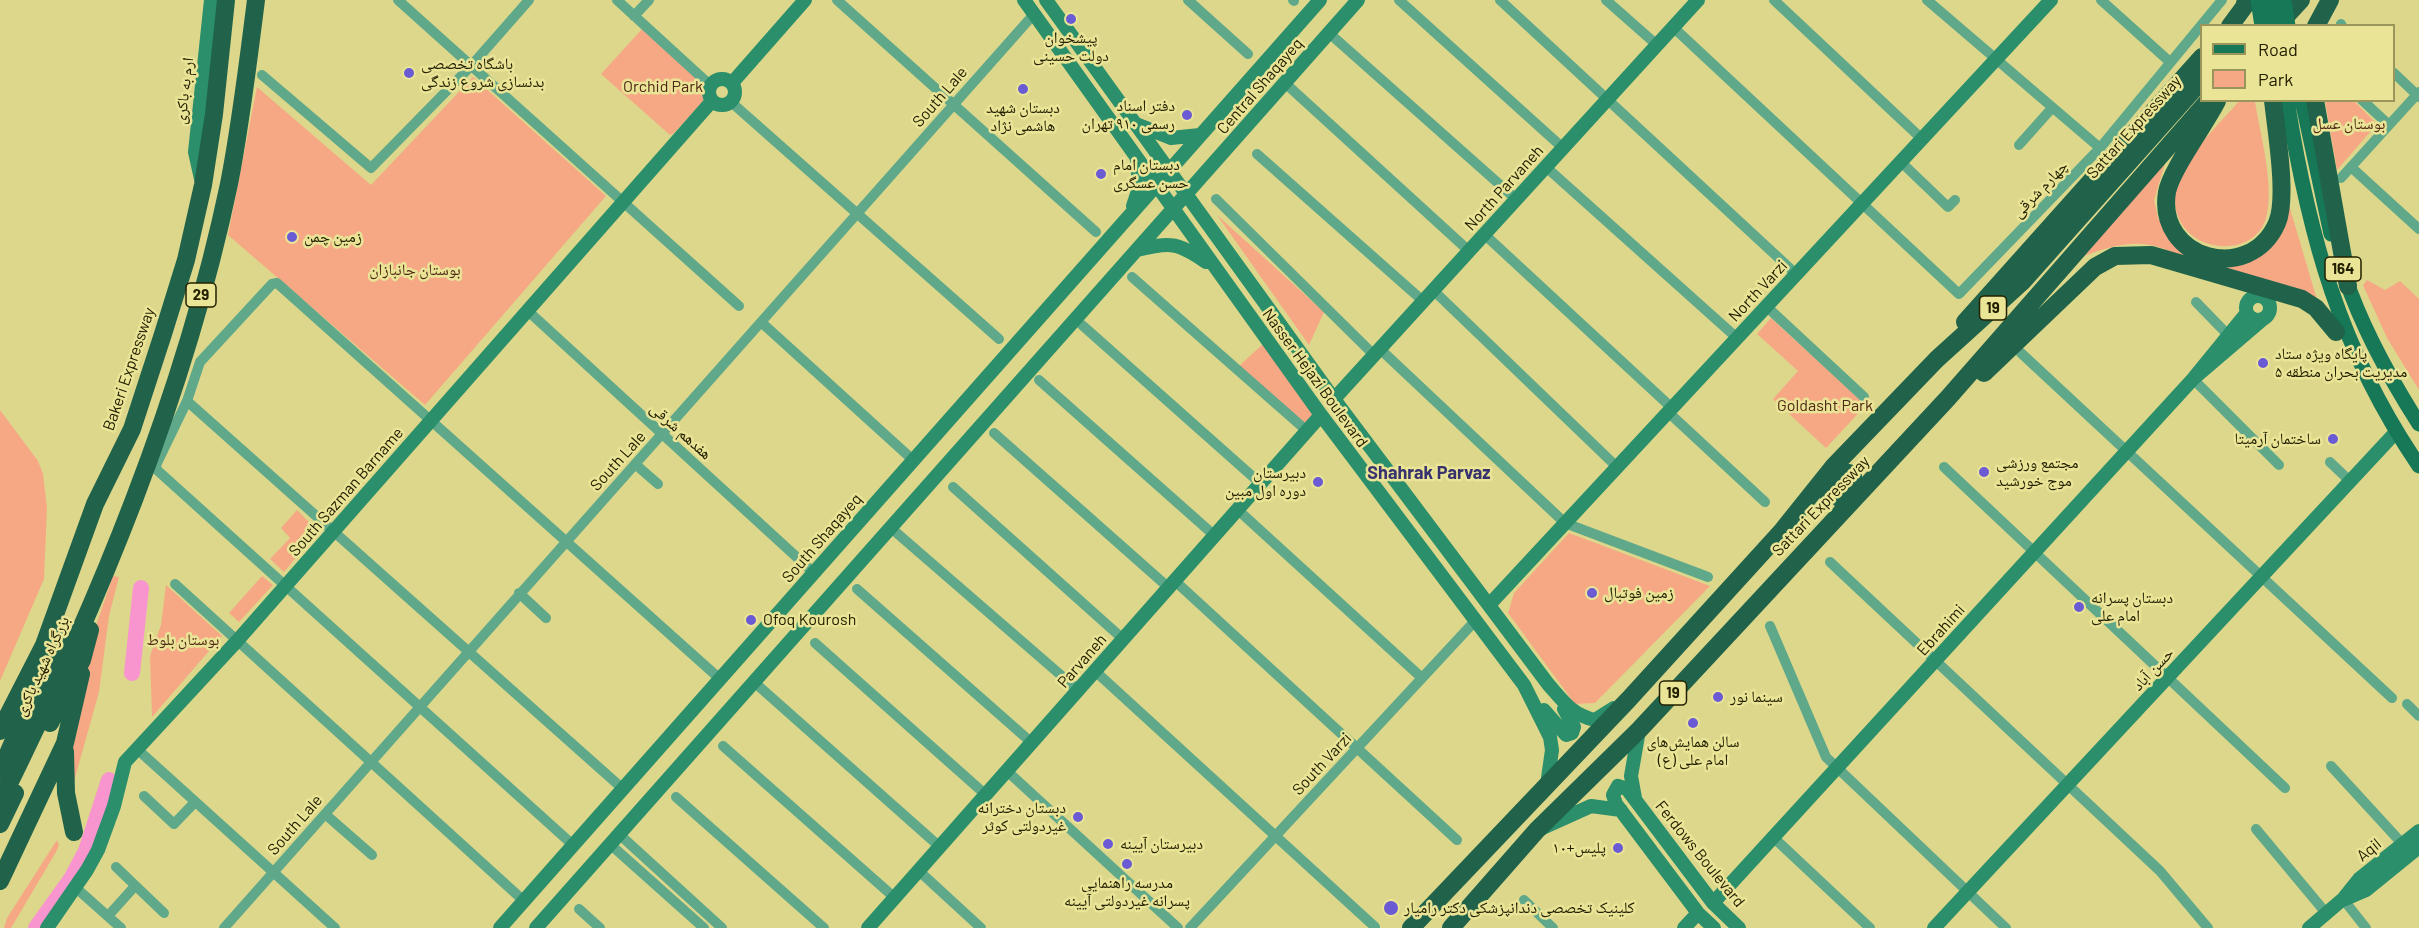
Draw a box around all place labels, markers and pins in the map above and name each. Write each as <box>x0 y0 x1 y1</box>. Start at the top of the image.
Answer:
marker: پیشخوان دولت حسینی <box>1064 12 1078 26</box>
place label: پیشخوان دولت حسینی <box>1033 28 1109 66</box>
place label: باشگاه تخصصی بدنسازی شروع زندگی <box>421 54 544 92</box>
marker: باشگاه تخصصی بدنسازی شروع زندگی <box>402 66 416 80</box>
marker: دبستان شهید هاشمی نژاد <box>1016 82 1030 96</box>
place label: دفتر اسناد رسمی ۹۱۰ تهران <box>1082 96 1175 134</box>
place label: دبستان شهید هاشمی نژاد <box>986 98 1060 136</box>
marker: دفتر اسناد رسمی ۹۱۰ تهران <box>1180 108 1194 122</box>
place label: دبستان امام حسن عسگری <box>1113 155 1189 193</box>
marker: دبستان امام حسن عسگری <box>1094 167 1108 181</box>
place label: زمین چمن <box>304 227 362 247</box>
marker: زمین چمن <box>285 230 299 244</box>
place label: پایگاه ویژه ستاد مدیریت بحران منطقه ۵ <box>2275 344 2407 382</box>
marker: پایگاه ویژه ستاد مدیریت بحران منطقه ۵ <box>2256 356 2270 370</box>
place label: ساختمان آرمیتا <box>2234 429 2321 449</box>
marker: ساختمان آرمیتا <box>2326 432 2340 446</box>
place label: مجتمع ورزشی موج خورشید <box>1996 453 2079 491</box>
place label: دبیرستان دوره اول مبین <box>1225 463 1306 501</box>
marker: مجتمع ورزشی موج خورشید <box>1977 465 1991 479</box>
marker: دبیرستان دوره اول مبین <box>1311 475 1325 489</box>
place label: زمین فوتبال <box>1604 583 1674 603</box>
marker: زمین فوتبال <box>1585 586 1599 600</box>
place label: دبستان پسرانه امام علی <box>2091 588 2173 626</box>
marker: دبستان پسرانه امام علی <box>2072 600 2086 614</box>
place label: Ofoq Kourosh <box>763 610 856 630</box>
marker: Ofoq Kourosh <box>744 613 758 627</box>
place label: سینما نور <box>1730 687 1783 707</box>
marker: سینما نور <box>1711 690 1725 704</box>
marker: سالن همایش‌های امام علی (ع) <box>1686 716 1700 730</box>
place label: سالن همایش‌های امام علی (ع) <box>1646 732 1740 770</box>
place label: دبستان دخترانه غیردولتی کوثر <box>978 798 1066 836</box>
marker: دبستان دخترانه غیردولتی کوثر <box>1071 810 1085 824</box>
place label: دبیرستان آیینه <box>1120 834 1203 854</box>
marker: دبیرستان آیینه <box>1101 837 1115 851</box>
place label: پلیس+١٠ <box>1552 838 1606 858</box>
marker: پلیس+١٠ <box>1611 841 1625 855</box>
marker: مدرسه راهنمایی پسرانه غیردولتی آیینه <box>1120 857 1134 871</box>
place label: مدرسه راهنمایی پسرانه غیردولتی آیینه <box>1064 873 1190 911</box>
place label: کلینیک تخصصی دندانپزشکی دکتر رامیار <box>1404 898 1635 918</box>
marker: کلینیک تخصصی دندانپزشکی دکتر رامیار <box>1382 899 1400 917</box>

